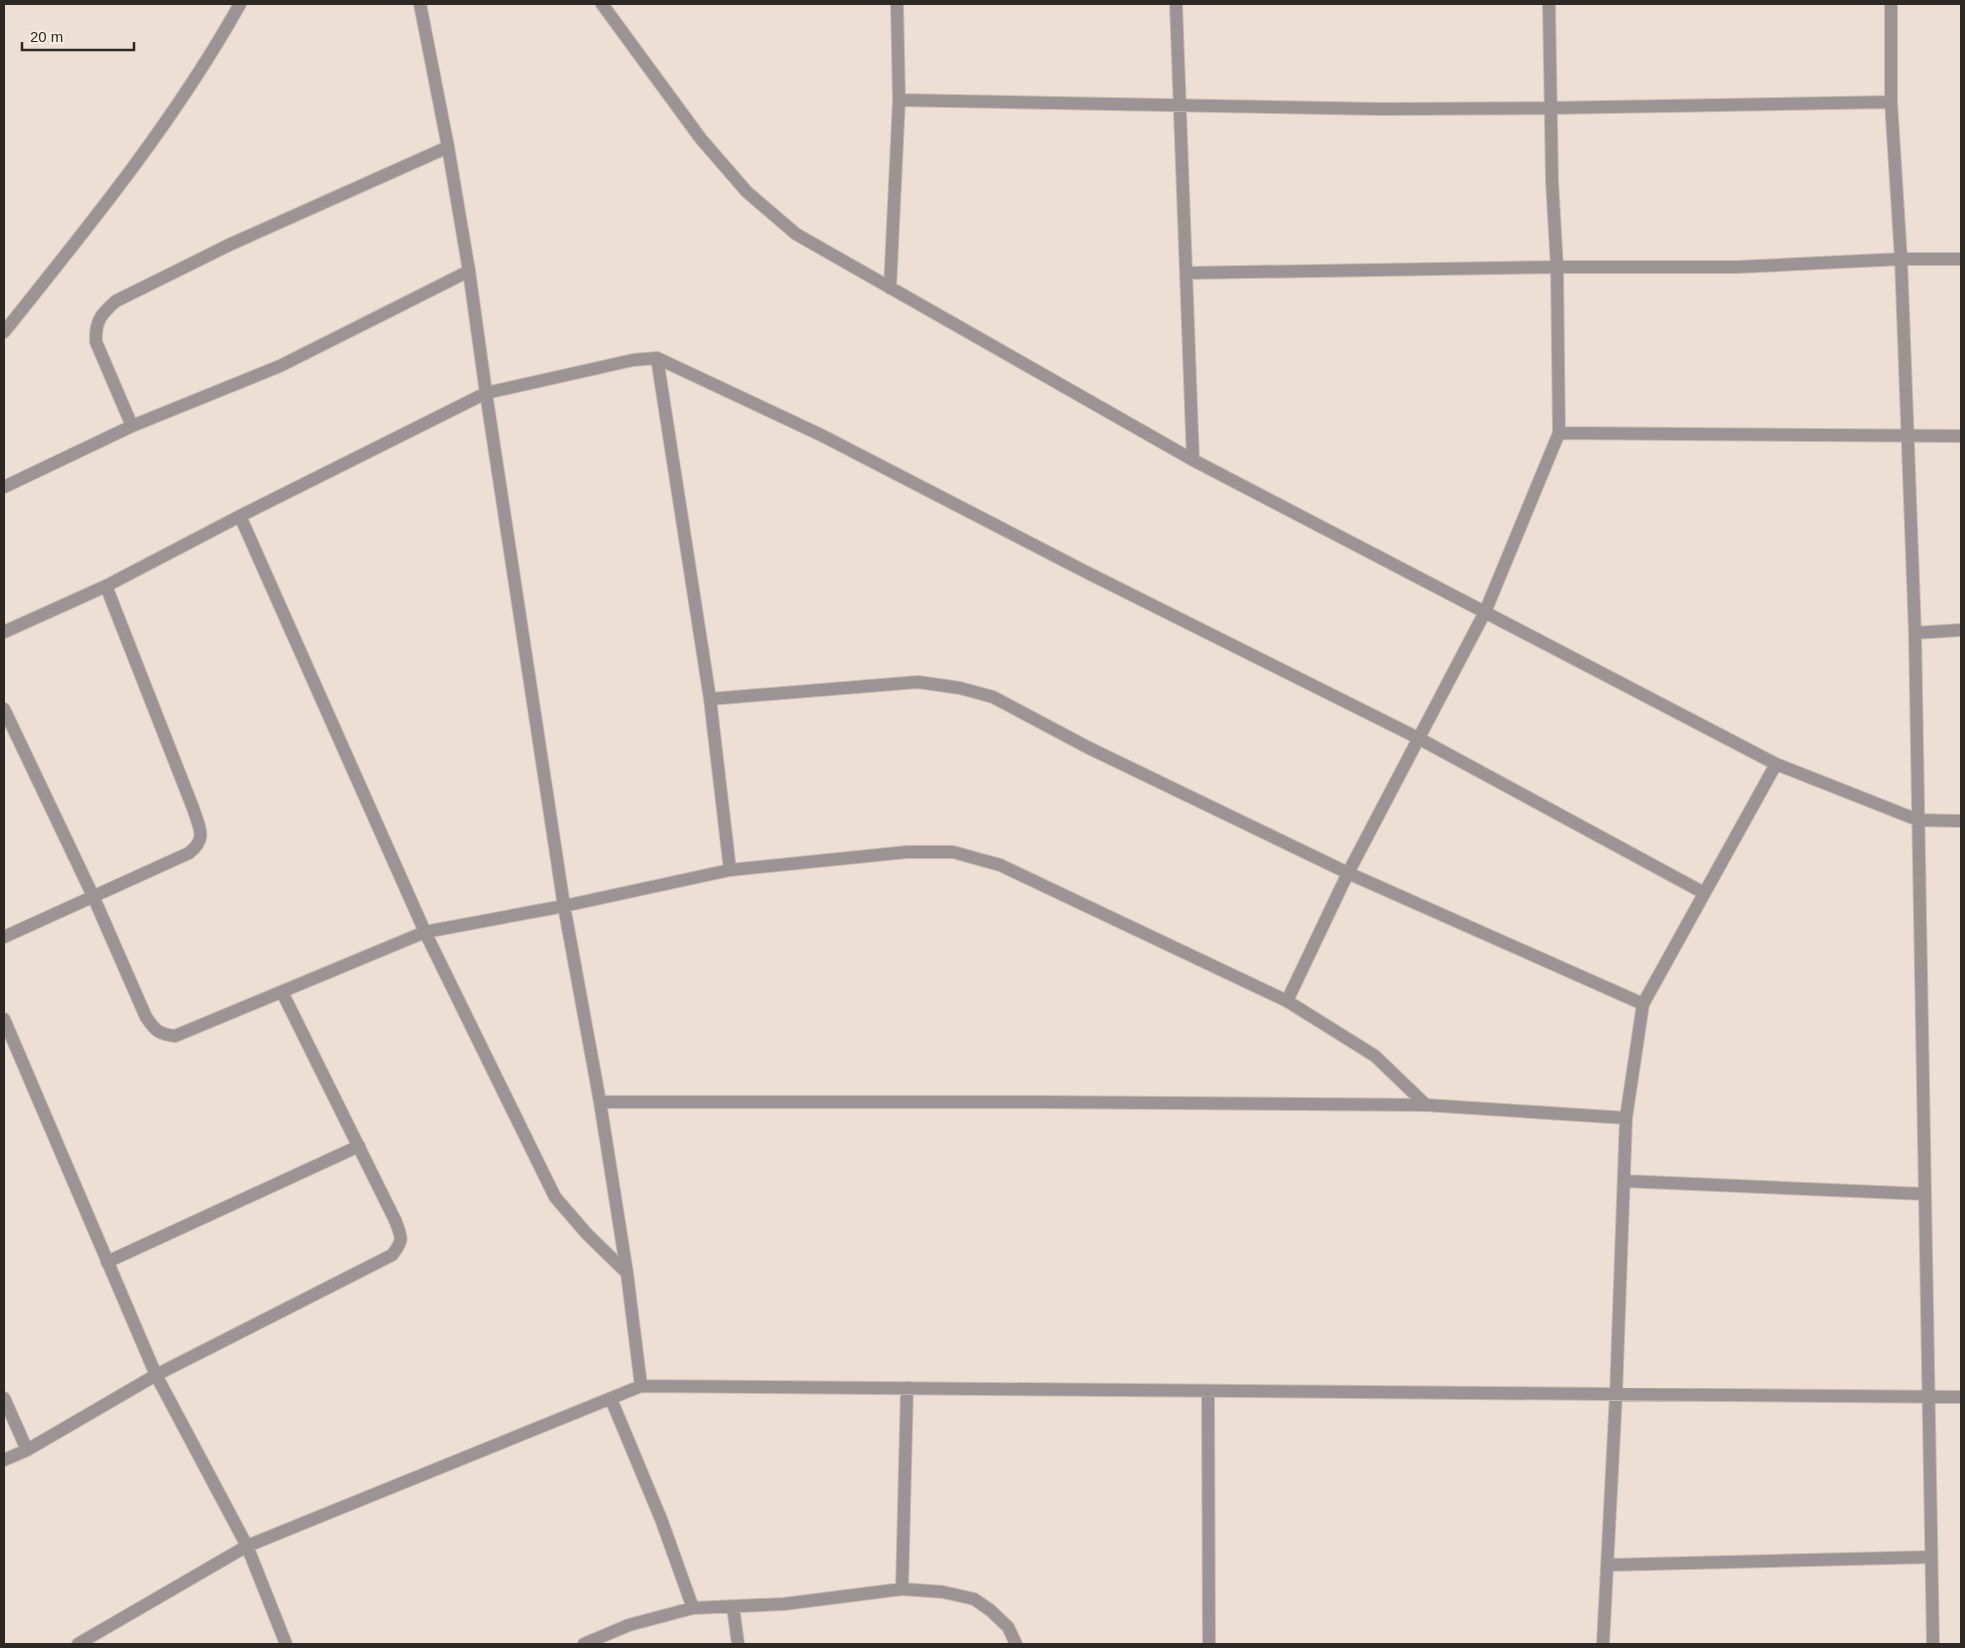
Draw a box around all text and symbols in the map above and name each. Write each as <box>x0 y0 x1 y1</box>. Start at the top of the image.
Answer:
scale bar <box>22 20 135 52</box>
text: 20 m <box>30 28 63 45</box>

